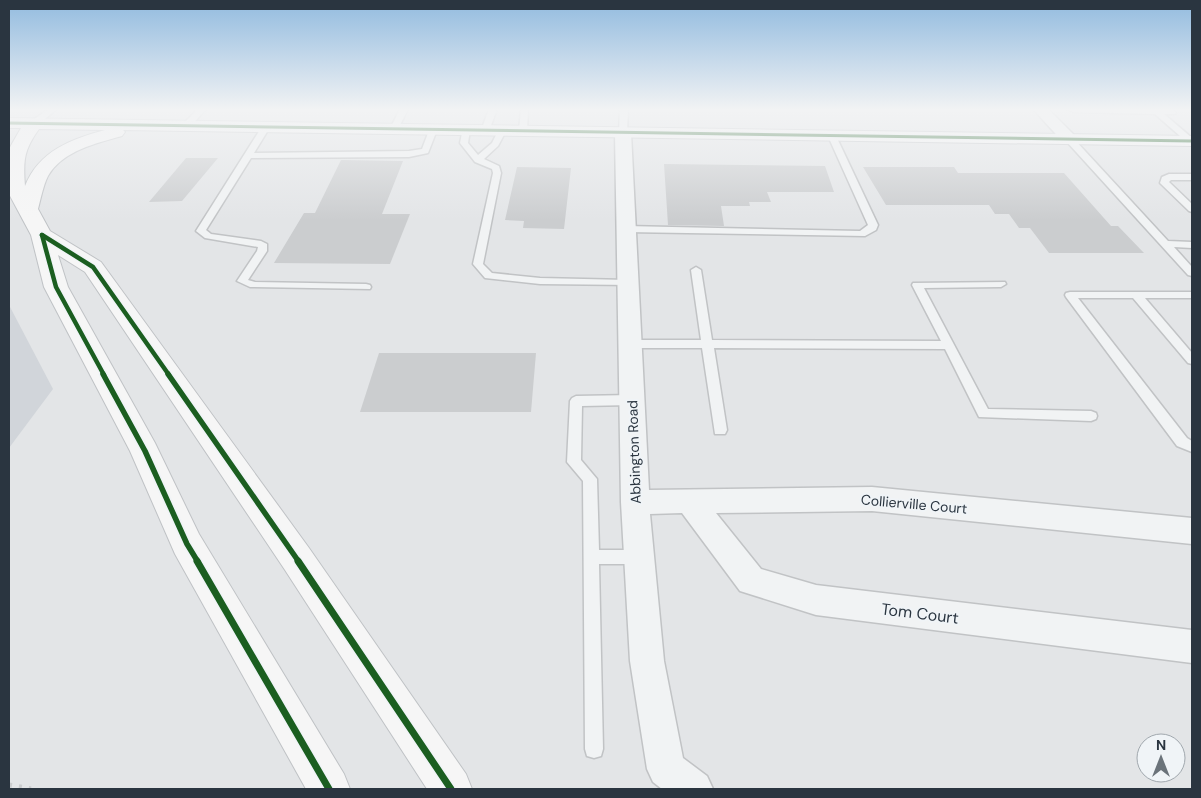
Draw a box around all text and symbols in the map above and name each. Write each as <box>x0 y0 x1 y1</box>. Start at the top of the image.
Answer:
street label: Abbington Road <box>623 400 645 504</box>
street label: Collierville Court <box>860 490 968 518</box>
street label: Tom Court <box>880 598 960 629</box>
north arrow <box>1136 733 1186 783</box>
text: N <box>1156 736 1166 754</box>

